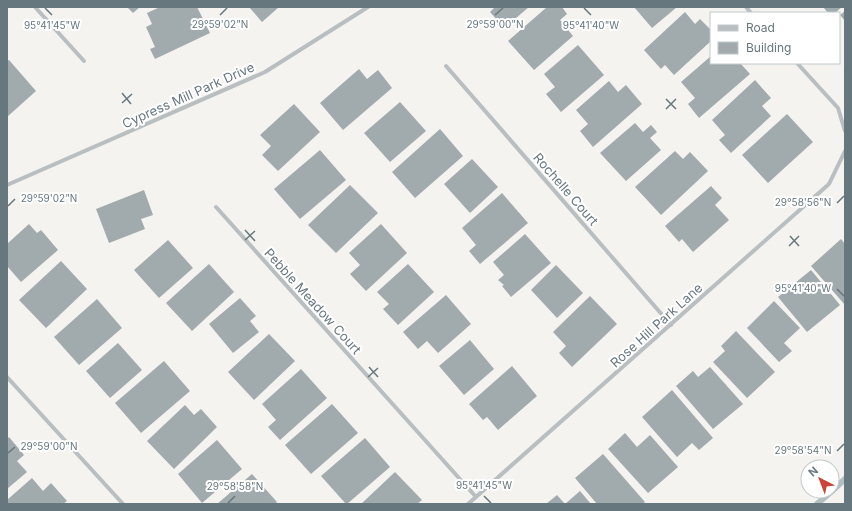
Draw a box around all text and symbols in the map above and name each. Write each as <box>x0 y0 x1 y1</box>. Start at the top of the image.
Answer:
legend <box>710 12 840 64</box>
text: 29°59'02"N <box>192 18 248 30</box>
text: 29°59'00"N <box>467 18 523 30</box>
text: 95°41'45"W <box>24 19 80 31</box>
text: 95°41'40"W <box>563 19 619 31</box>
text: Road <box>746 20 775 35</box>
text: Building <box>746 40 791 55</box>
street label: Cypress Mill Park Drive <box>119 59 257 131</box>
street label: Rochelle Court <box>530 150 602 228</box>
text: 29°59'02"N <box>21 192 77 204</box>
text: 29°58'56"N <box>775 196 831 208</box>
street label: Pebble Meadow Court <box>261 245 365 357</box>
street label: Rose Hill Park Lane <box>607 279 705 371</box>
text: 95°41'40"W <box>775 282 831 294</box>
text: 29°59'00"N <box>21 440 77 452</box>
text: 29°58'54"N <box>775 444 831 456</box>
north arrow <box>800 459 840 499</box>
text: N <box>806 464 821 480</box>
text: 95°41'45"W <box>456 479 512 491</box>
text: 29°58'58"N <box>207 480 263 492</box>

